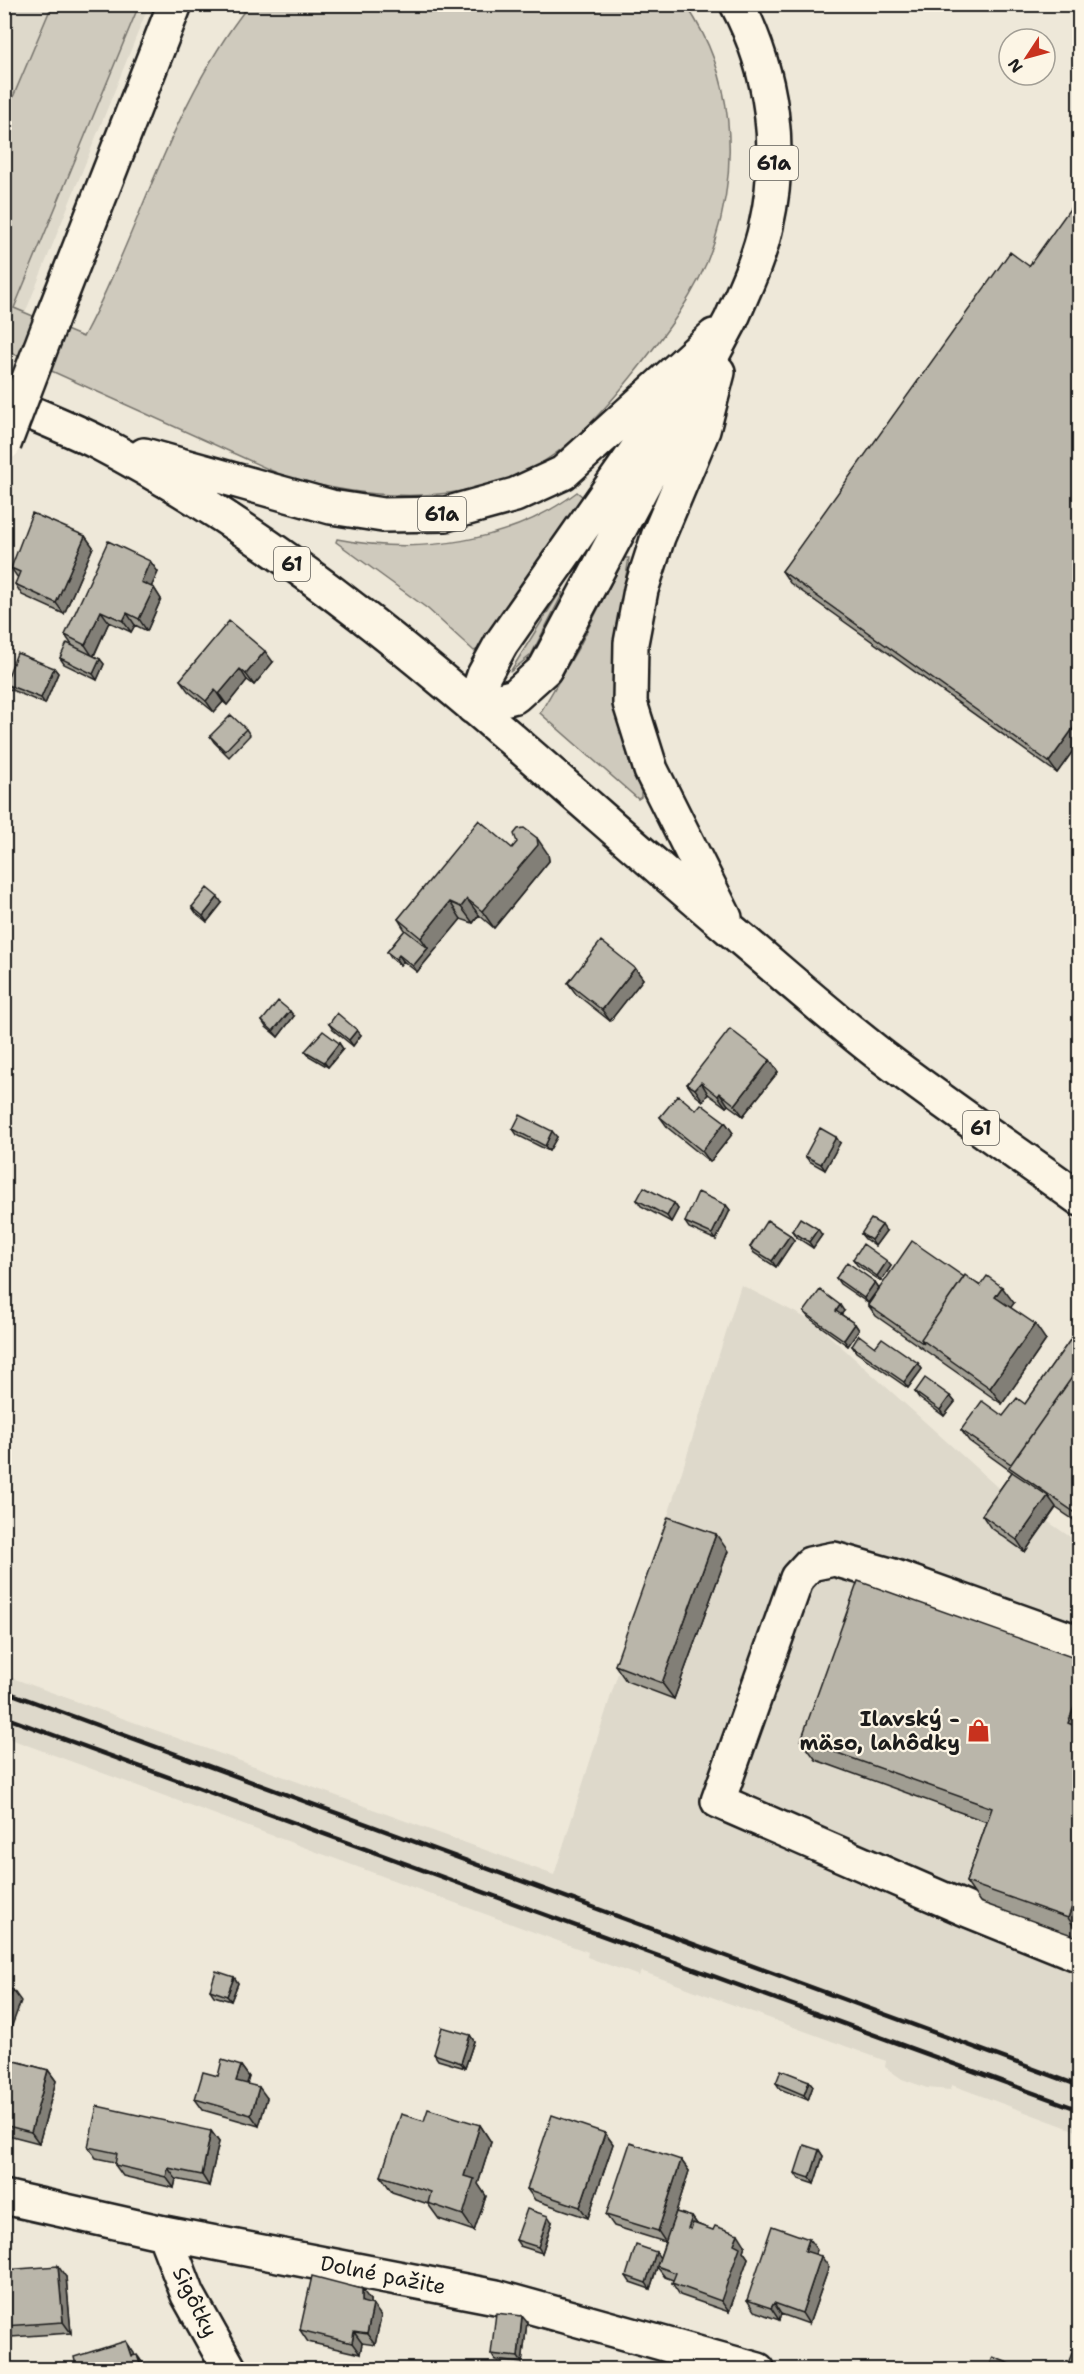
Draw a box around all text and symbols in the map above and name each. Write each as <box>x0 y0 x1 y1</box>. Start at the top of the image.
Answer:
north arrow <box>997 27 1057 87</box>
text: N <box>1003 54 1027 77</box>
road number: 61a <box>750 146 798 180</box>
road number: 61a <box>418 497 466 531</box>
road number: 61 <box>274 547 310 581</box>
road number: 61 <box>963 1111 999 1145</box>
place label: Ilavský - mäso, lahôdky <box>799 1705 960 1757</box>
shop icon: Ilavský - mäso, lahôdky <box>965 1718 991 1744</box>
street label: Dolné pažite <box>318 2249 448 2301</box>
street label: Sigôtky <box>166 2262 224 2342</box>

